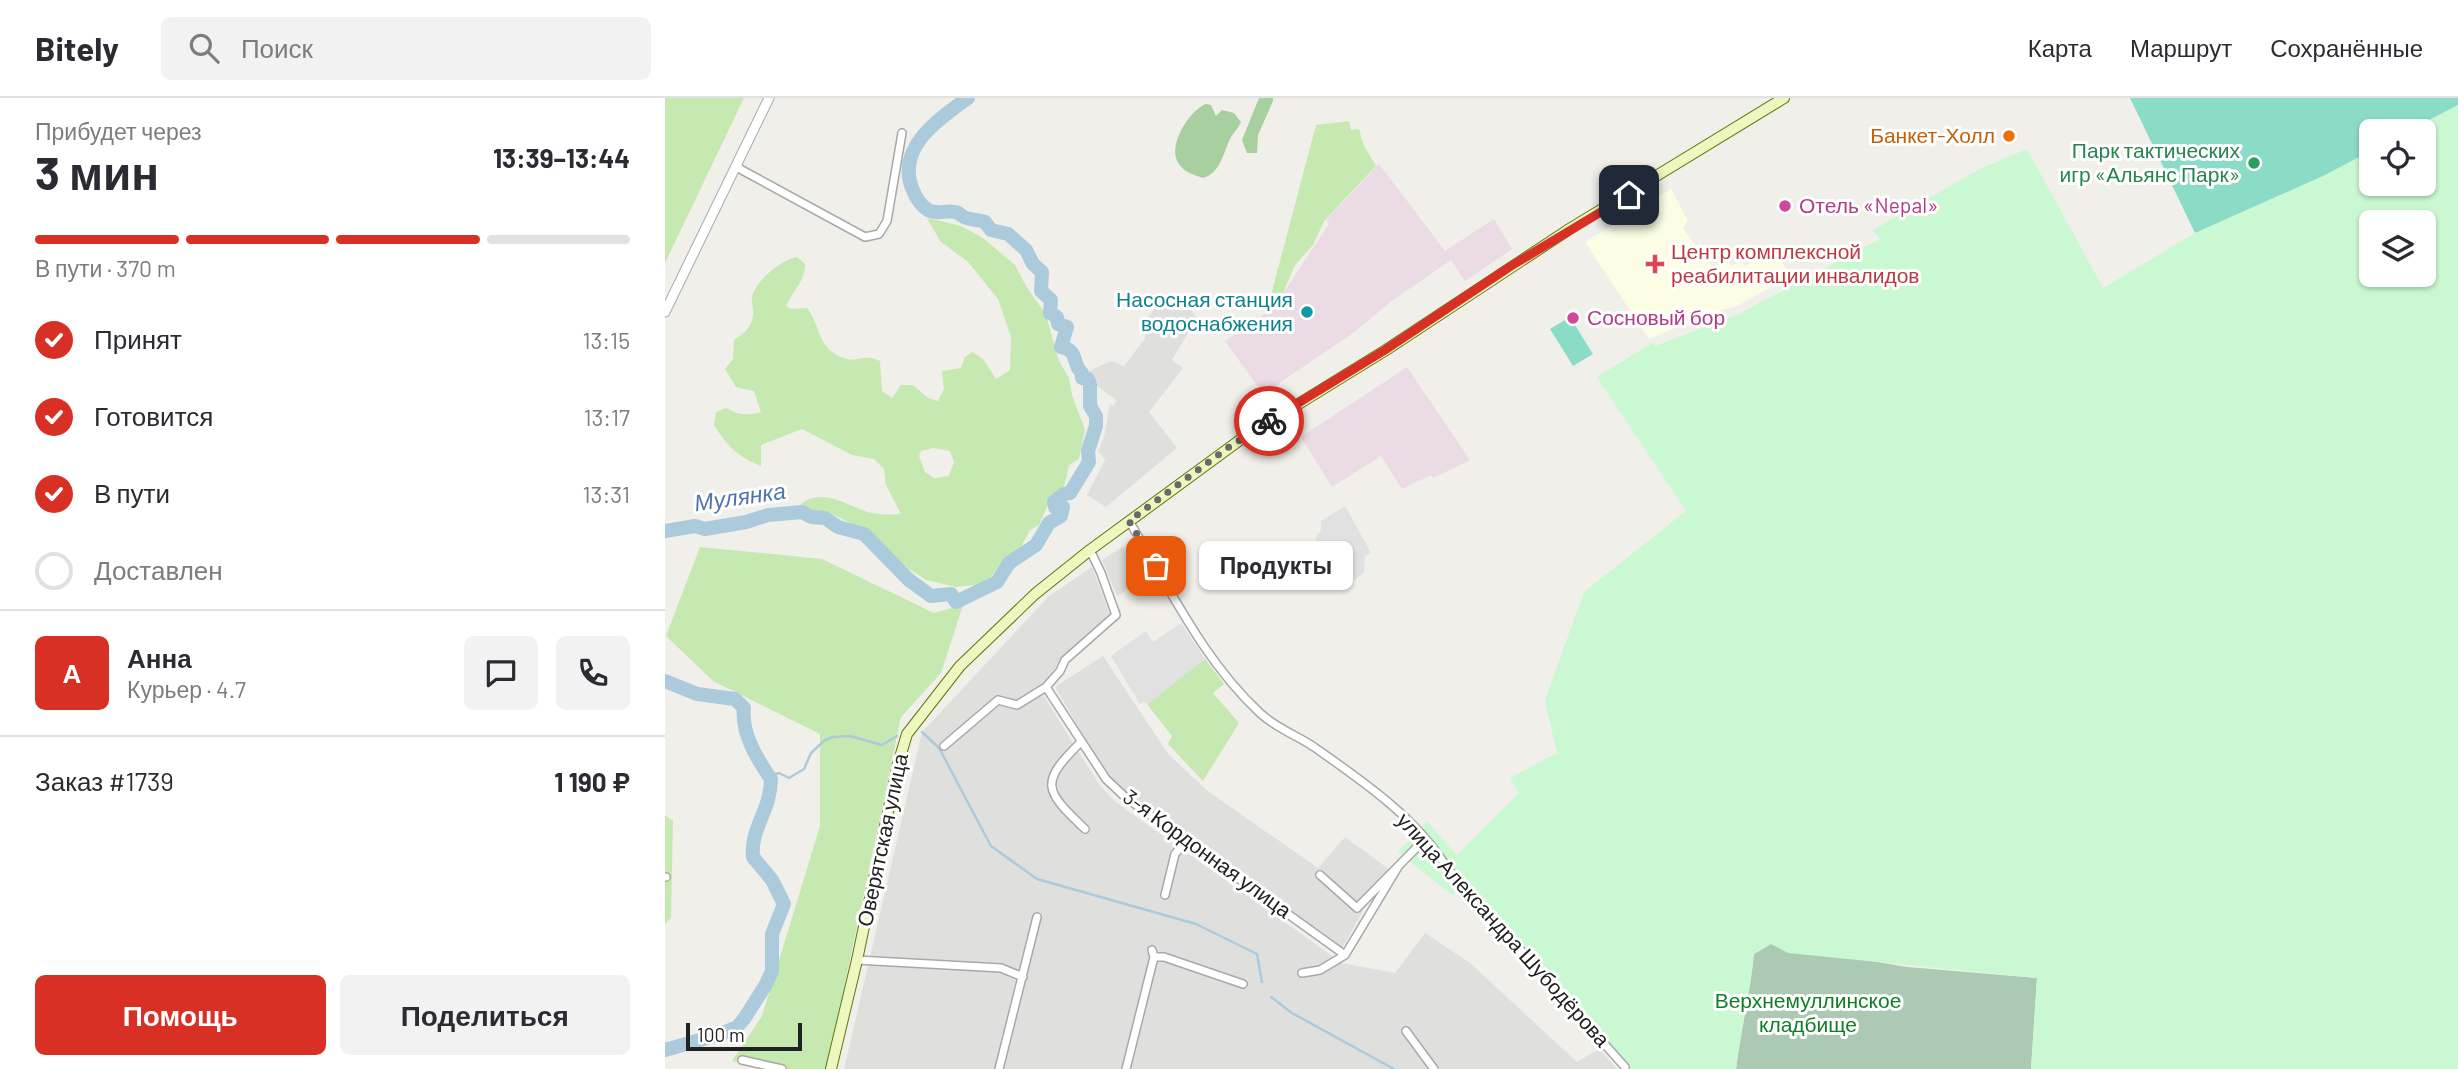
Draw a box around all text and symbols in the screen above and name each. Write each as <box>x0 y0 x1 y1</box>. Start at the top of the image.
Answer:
search box <box>161 17 651 80</box>
text: Bitely <box>35 28 119 68</box>
icon: search <box>185 29 223 67</box>
text: Поиск <box>241 32 313 63</box>
text: Карта <box>2028 33 2092 62</box>
text: Маршрут <box>2130 33 2232 62</box>
text: Сохранённые <box>2270 33 2423 62</box>
text: Прибудет через <box>35 117 202 145</box>
map controls <box>2359 119 2436 287</box>
button: locate <box>2359 119 2436 196</box>
place label: Банкет-Холл <box>1870 122 1995 147</box>
marker: Банкет-Холл <box>2001 128 2017 144</box>
place label: Парк тактических игр «Альянс Парк» <box>2060 137 2240 186</box>
text: 13:39–13:44 <box>493 142 630 173</box>
text: 3 мин <box>35 144 159 199</box>
marker: Парк тактических игр «Альянс Парк» <box>2246 155 2262 171</box>
pin <box>1599 165 1659 225</box>
icon: home <box>1610 176 1648 214</box>
place label: Отель «Nepal» <box>1799 192 1938 217</box>
marker: Отель «Nepal» <box>1777 198 1793 214</box>
button: layers <box>2359 210 2436 287</box>
place label: Центр комплексной реабилитации инвалидов <box>1671 238 1920 287</box>
text: В пути · 370 m <box>35 254 176 282</box>
marker: Центр комплексной реабилитации инвалидов <box>1645 254 1665 274</box>
place label: Насосная станция водоснабжения <box>1116 286 1293 335</box>
marker: Насосная станция водоснабжения <box>1299 304 1315 320</box>
place label: Сосновый бор <box>1587 304 1725 329</box>
marker: Сосновый бор <box>1565 310 1581 326</box>
icon: check <box>35 321 73 359</box>
text: Принят <box>94 323 182 354</box>
text: 13:15 <box>582 326 630 354</box>
courier <box>1234 386 1304 456</box>
icon: check <box>35 398 73 436</box>
text: Готовится <box>94 400 213 431</box>
icon: bike <box>1250 402 1288 440</box>
text: 13:17 <box>583 403 630 431</box>
icon: check <box>35 475 73 513</box>
water label: Мулянка <box>692 476 787 516</box>
text: В пути <box>94 477 170 508</box>
text: 13:31 <box>583 480 630 508</box>
pin <box>1126 536 1186 596</box>
callout: Пpoдукты <box>1198 542 1352 590</box>
icon: bag <box>1137 547 1175 585</box>
text: Пpoдукты <box>1220 551 1332 579</box>
text: Доставлен <box>94 554 223 585</box>
button: chat <box>464 636 538 710</box>
button: phone <box>556 636 630 710</box>
text: Анна <box>127 642 192 673</box>
text: А <box>63 657 81 688</box>
text: Курьер · 4.7 <box>127 675 246 703</box>
street label: Оверятская улица <box>851 751 912 928</box>
text: Заказ #1739 <box>35 765 174 796</box>
text: 1 190 ₽ <box>554 766 630 797</box>
street label: 3-я Кордонная улица <box>1119 783 1297 922</box>
street label: улица Александра Шубодёрова <box>1392 807 1616 1051</box>
button: Помощь <box>35 975 326 1055</box>
button: Поделиться <box>340 975 630 1055</box>
park label: Верхнемуллинское кладбище <box>1715 987 1901 1036</box>
scale bar <box>686 1020 801 1052</box>
text: 100 m <box>697 1023 745 1046</box>

